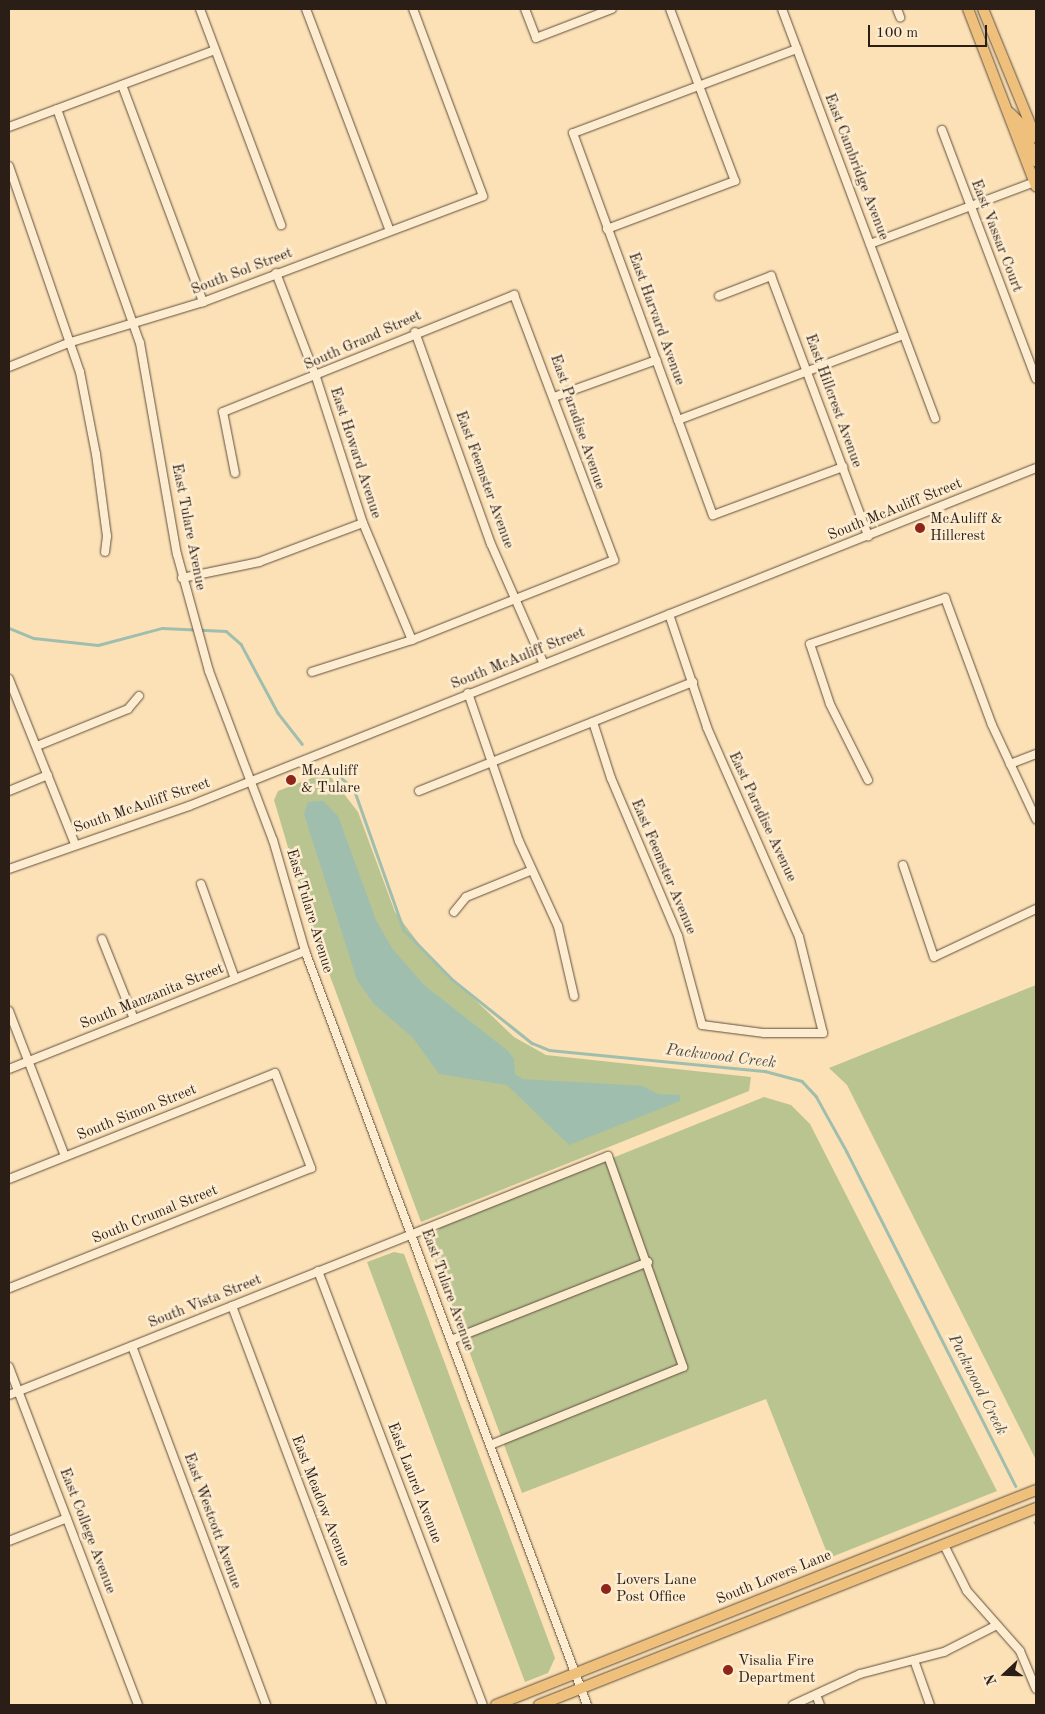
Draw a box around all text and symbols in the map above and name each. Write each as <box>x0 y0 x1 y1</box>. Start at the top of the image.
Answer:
scale bar <box>870 15 989 47</box>
text: 100 m <box>876 26 918 41</box>
street label: East Cambridge Avenue <box>820 91 892 243</box>
street label: East Vassar Court <box>966 177 1026 295</box>
street label: South Sol Street <box>189 244 295 300</box>
street label: East Harvard Avenue <box>624 250 688 388</box>
street label: South Grand Street <box>302 307 424 375</box>
street label: East Hillcrest Avenue <box>800 332 866 470</box>
street label: East Paradise Avenue <box>545 352 609 492</box>
street label: East Howard Avenue <box>325 385 385 521</box>
street label: East Feemster Avenue <box>451 409 517 551</box>
street label: East Tulare Avenue <box>167 462 209 592</box>
street label: South McAuliff Street <box>825 475 965 545</box>
place label: McAuliff & Hillcrest <box>930 510 1003 545</box>
marker: McAuliff & Hillcrest <box>914 522 926 534</box>
street label: South McAuliff Street <box>448 624 588 694</box>
street label: East Paradise Avenue <box>724 749 800 885</box>
place label: McAuliff & Tulare <box>301 762 360 797</box>
street label: South McAuliff Street <box>72 774 212 838</box>
marker: McAuliff & Tulare <box>285 774 297 786</box>
street label: East Feemster Avenue <box>626 797 700 937</box>
street label: East Tulare Avenue <box>282 847 336 975</box>
street label: South Manzanita Street <box>78 960 226 1034</box>
water label: Packwood Creek <box>665 1041 777 1073</box>
street label: South Simon Street <box>75 1081 199 1145</box>
street label: South Crumal Street <box>90 1182 220 1248</box>
street label: East Tulare Avenue <box>417 1226 477 1354</box>
street label: South Vista Street <box>146 1271 264 1333</box>
water label: Packwood Creek <box>943 1331 1011 1439</box>
street label: East Laurel Avenue <box>383 1420 445 1546</box>
street label: East Meadow Avenue <box>287 1433 353 1569</box>
street label: East Westcott Avenue <box>179 1451 245 1591</box>
street label: East College Avenue <box>55 1466 119 1596</box>
street label: South Lovers Lane <box>714 1547 834 1609</box>
place label: Lovers Lane Post Office <box>616 1571 696 1606</box>
marker: Lovers Lane Post Office <box>600 1583 612 1595</box>
north arrow <box>980 1649 1030 1699</box>
place label: Visalia Fire Department <box>738 1652 815 1687</box>
marker: Visalia Fire Department <box>722 1664 734 1676</box>
text: N <box>983 1672 999 1687</box>

